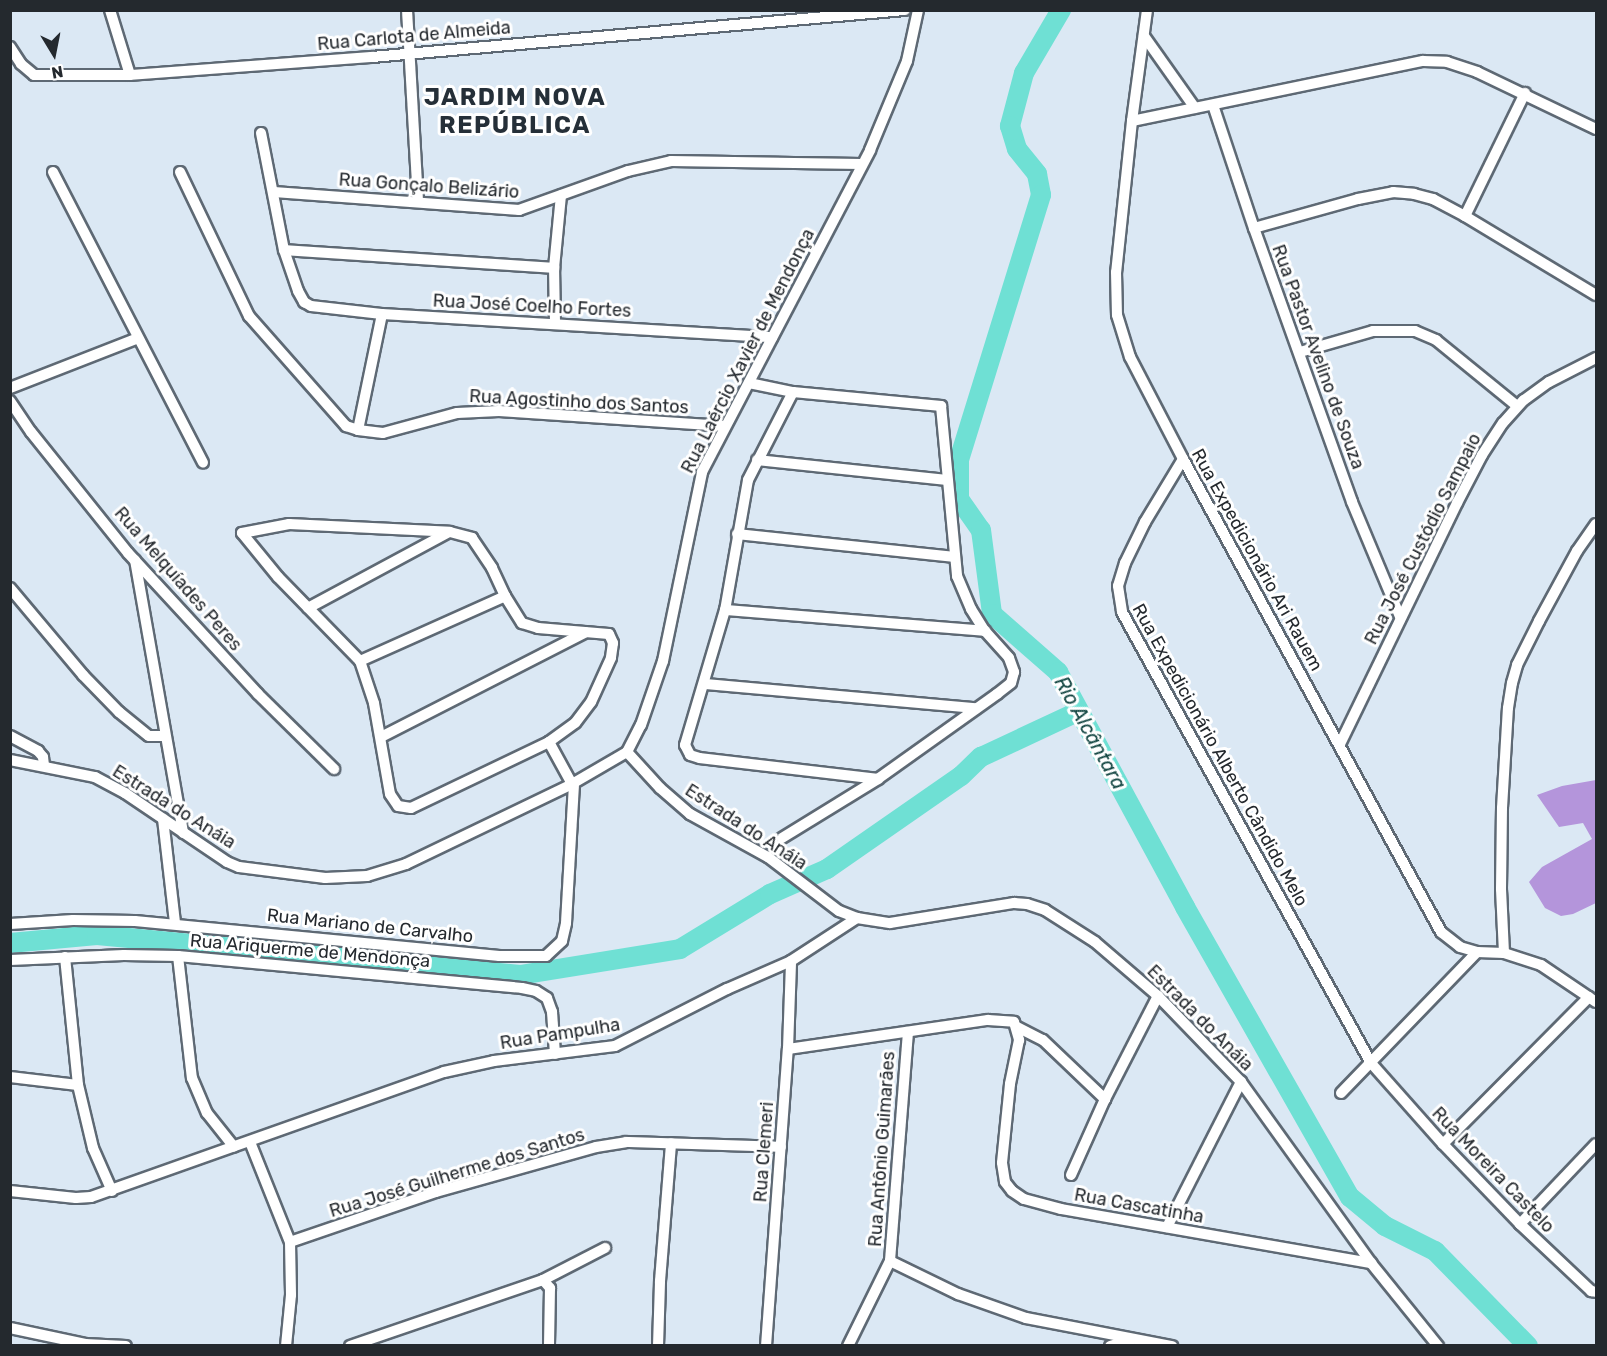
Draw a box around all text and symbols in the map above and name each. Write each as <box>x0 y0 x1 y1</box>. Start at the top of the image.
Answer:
street label: Rua Carlota de Almeida <box>316 17 512 55</box>
north arrow <box>24 24 84 84</box>
text: N <box>50 62 65 83</box>
district label: JARDIM NOVA REPÚBLICA <box>424 84 606 140</box>
street label: Rua Gonçalo Belizário <box>338 169 520 203</box>
street label: Rua Laércio Xavier de Mendonça <box>677 225 819 477</box>
street label: Rua Pastor Avelino de Souza <box>1267 241 1369 473</box>
street label: Rua José Coelho Fortes <box>432 290 632 322</box>
street label: Rua Agostinho dos Santos <box>468 385 690 419</box>
street label: Rua José Custódio Sampaio <box>1360 430 1486 648</box>
street label: Rua Expedicionário Ari Rauem <box>1187 445 1327 675</box>
street label: Rua Melquíades Peres <box>110 503 246 655</box>
street label: Rua Expedicionário Alberto Cândido Melo <box>1127 600 1313 910</box>
water label: Rio Alcântara <box>1049 672 1131 794</box>
street label: Estrada do Anáia <box>108 760 240 854</box>
street label: Estrada do Anáia <box>681 779 811 875</box>
street label: Rua Mariano de Carvalho <box>266 904 474 948</box>
street label: Rua Ariquerme de Mendonça <box>189 930 431 972</box>
street label: Estrada do Anáia <box>1142 960 1258 1076</box>
street label: Rua Pampulha <box>498 1014 622 1054</box>
street label: Rua Antônio Guimarães <box>864 1050 900 1248</box>
street label: Rua Clemeri <box>750 1101 778 1203</box>
street label: Rua Moreira Castelo <box>1427 1103 1559 1237</box>
street label: Rua José Guilherme dos Santos <box>327 1124 587 1222</box>
street label: Rua Cascatinha <box>1073 1184 1205 1228</box>

